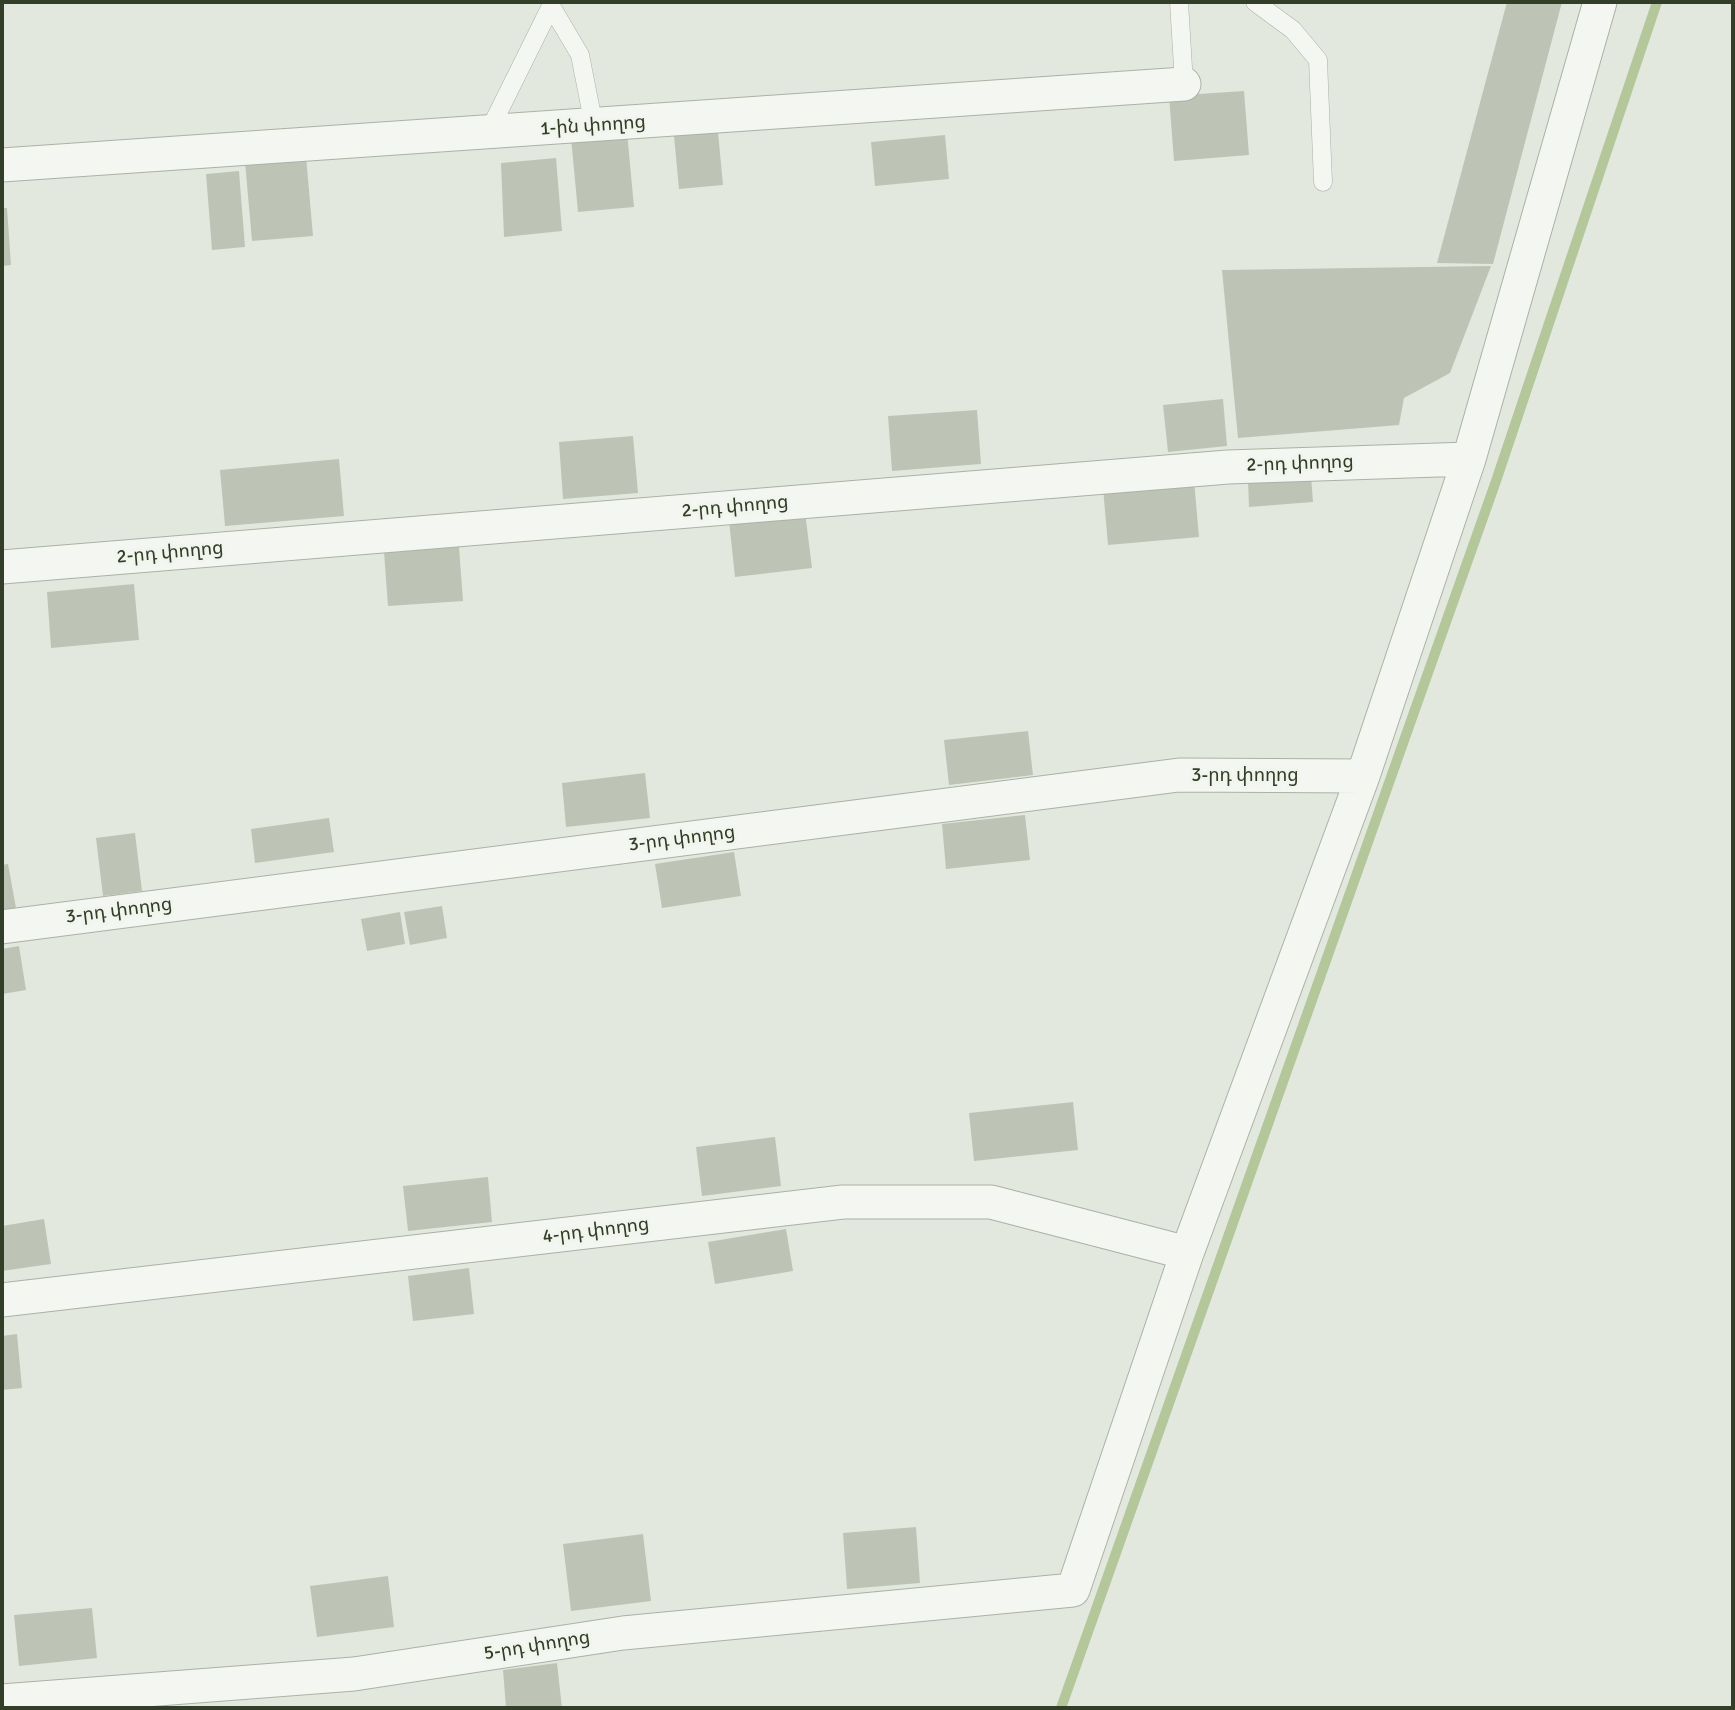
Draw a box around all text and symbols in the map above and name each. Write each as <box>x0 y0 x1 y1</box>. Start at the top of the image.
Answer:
street label: 1-ին փողոց <box>539 111 647 141</box>
street label: 2-րդ փողոց <box>1246 451 1354 477</box>
street label: 2-րդ փողոց <box>681 491 789 523</box>
street label: 2-րդ փողոց <box>116 537 224 569</box>
street label: 3-րդ փողոց <box>1191 765 1299 787</box>
street label: 3-րդ փողոց <box>627 821 737 857</box>
street label: 3-րդ փողոց <box>64 893 174 929</box>
street label: 4-րդ փողոց <box>541 1213 651 1249</box>
street label: 5-րդ փողոց <box>482 1626 592 1666</box>

